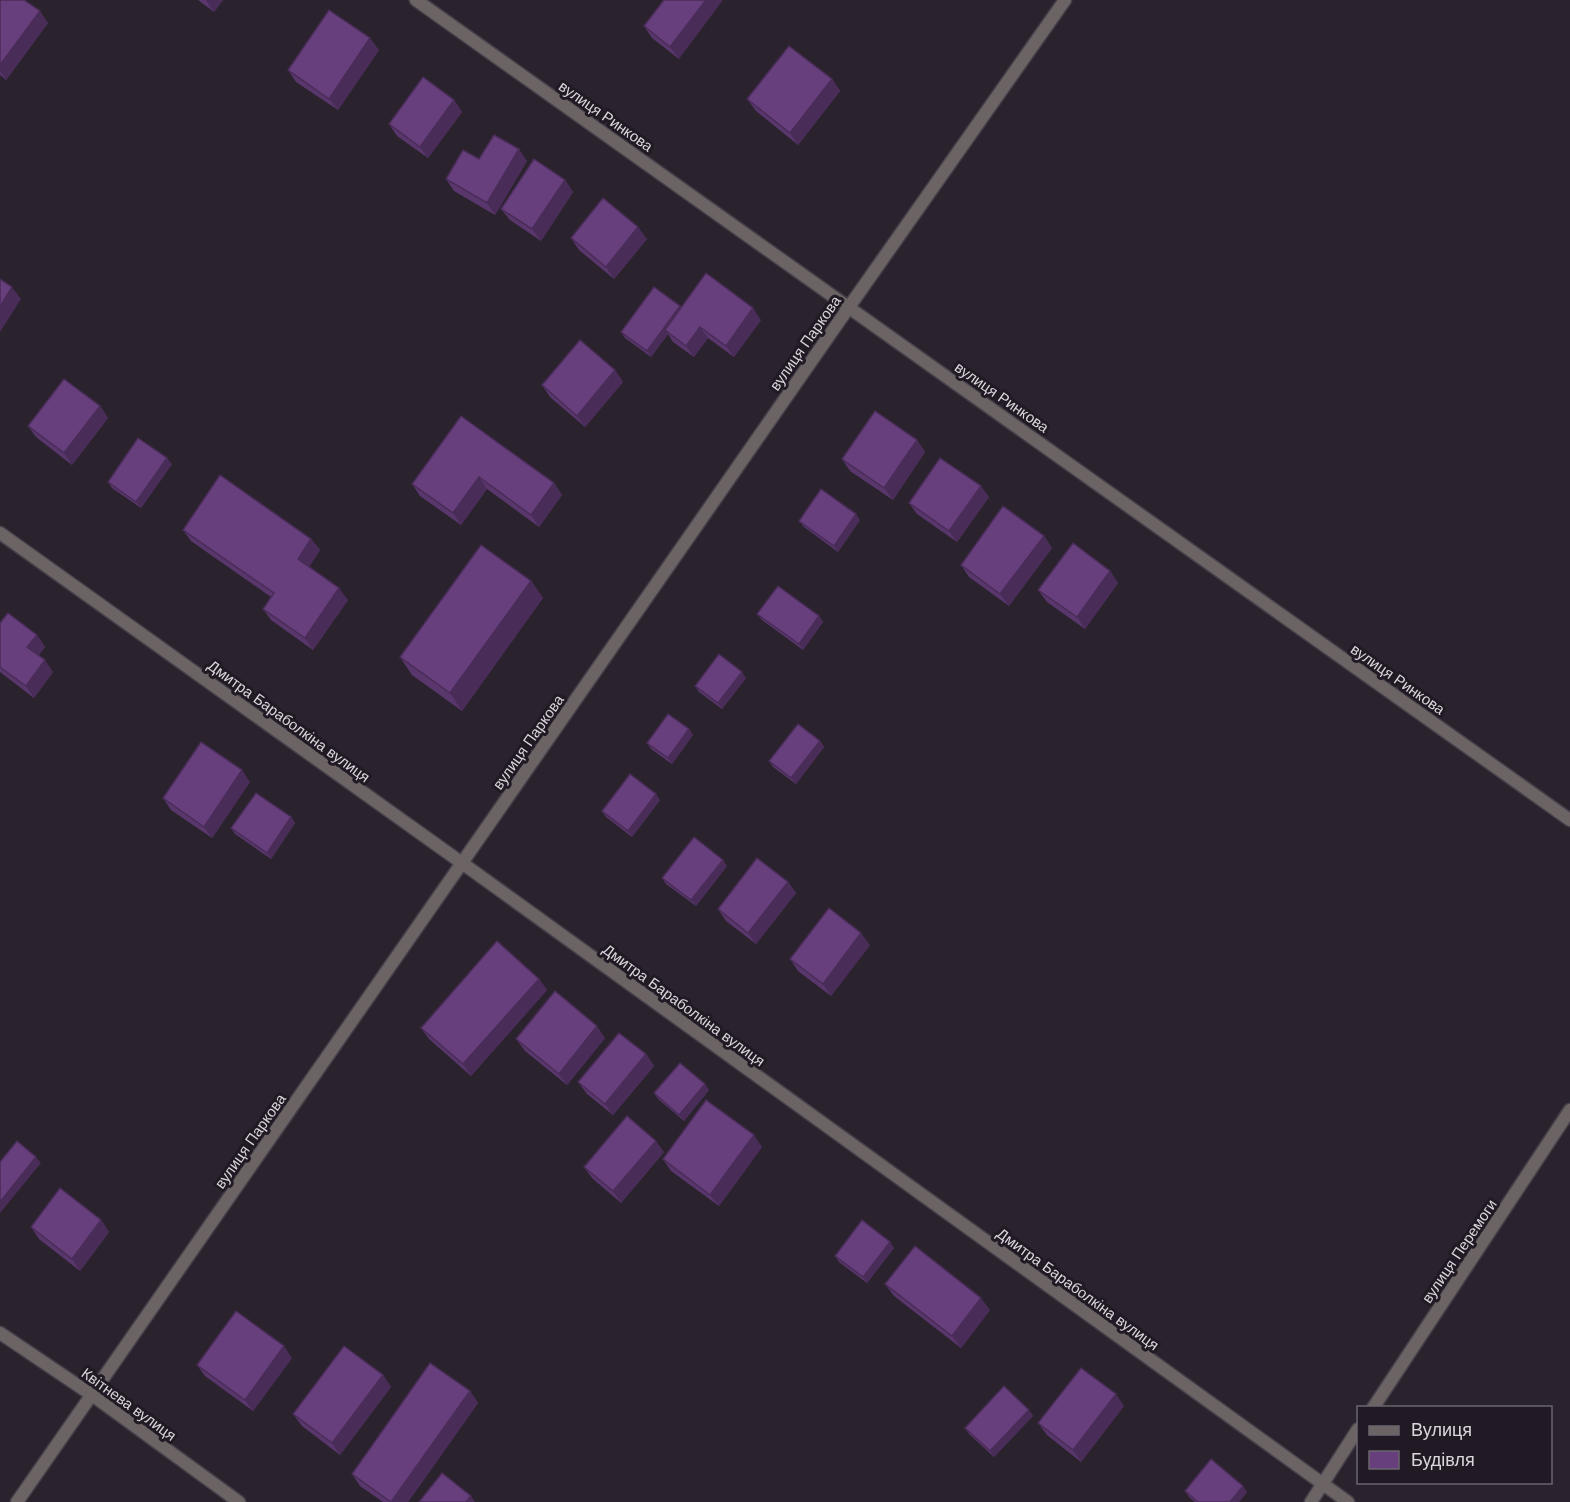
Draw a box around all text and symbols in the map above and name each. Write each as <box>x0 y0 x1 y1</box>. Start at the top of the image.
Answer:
street label: вулиця Ринкова <box>556 77 657 155</box>
street label: вулиця Паркова <box>766 292 844 394</box>
street label: вулиця Ринкова <box>952 358 1053 436</box>
street label: вулиця Ринкова <box>1348 640 1449 718</box>
street label: Дмитра Бараболкіна вулиця <box>205 656 373 786</box>
street label: вулиця Паркова <box>489 691 567 793</box>
street label: Дмитра Бараболкіна вулиця <box>600 940 768 1070</box>
street label: вулиця Паркова <box>211 1090 289 1192</box>
street label: вулиця Перемоги <box>1418 1196 1500 1306</box>
street label: Дмитра Бараболкіна вулиця <box>994 1224 1162 1354</box>
street label: Квітнева вулиця <box>78 1364 180 1444</box>
legend <box>1357 1406 1552 1484</box>
text: Вулиця <box>1411 1420 1472 1440</box>
text: Будівля <box>1411 1450 1475 1470</box>

